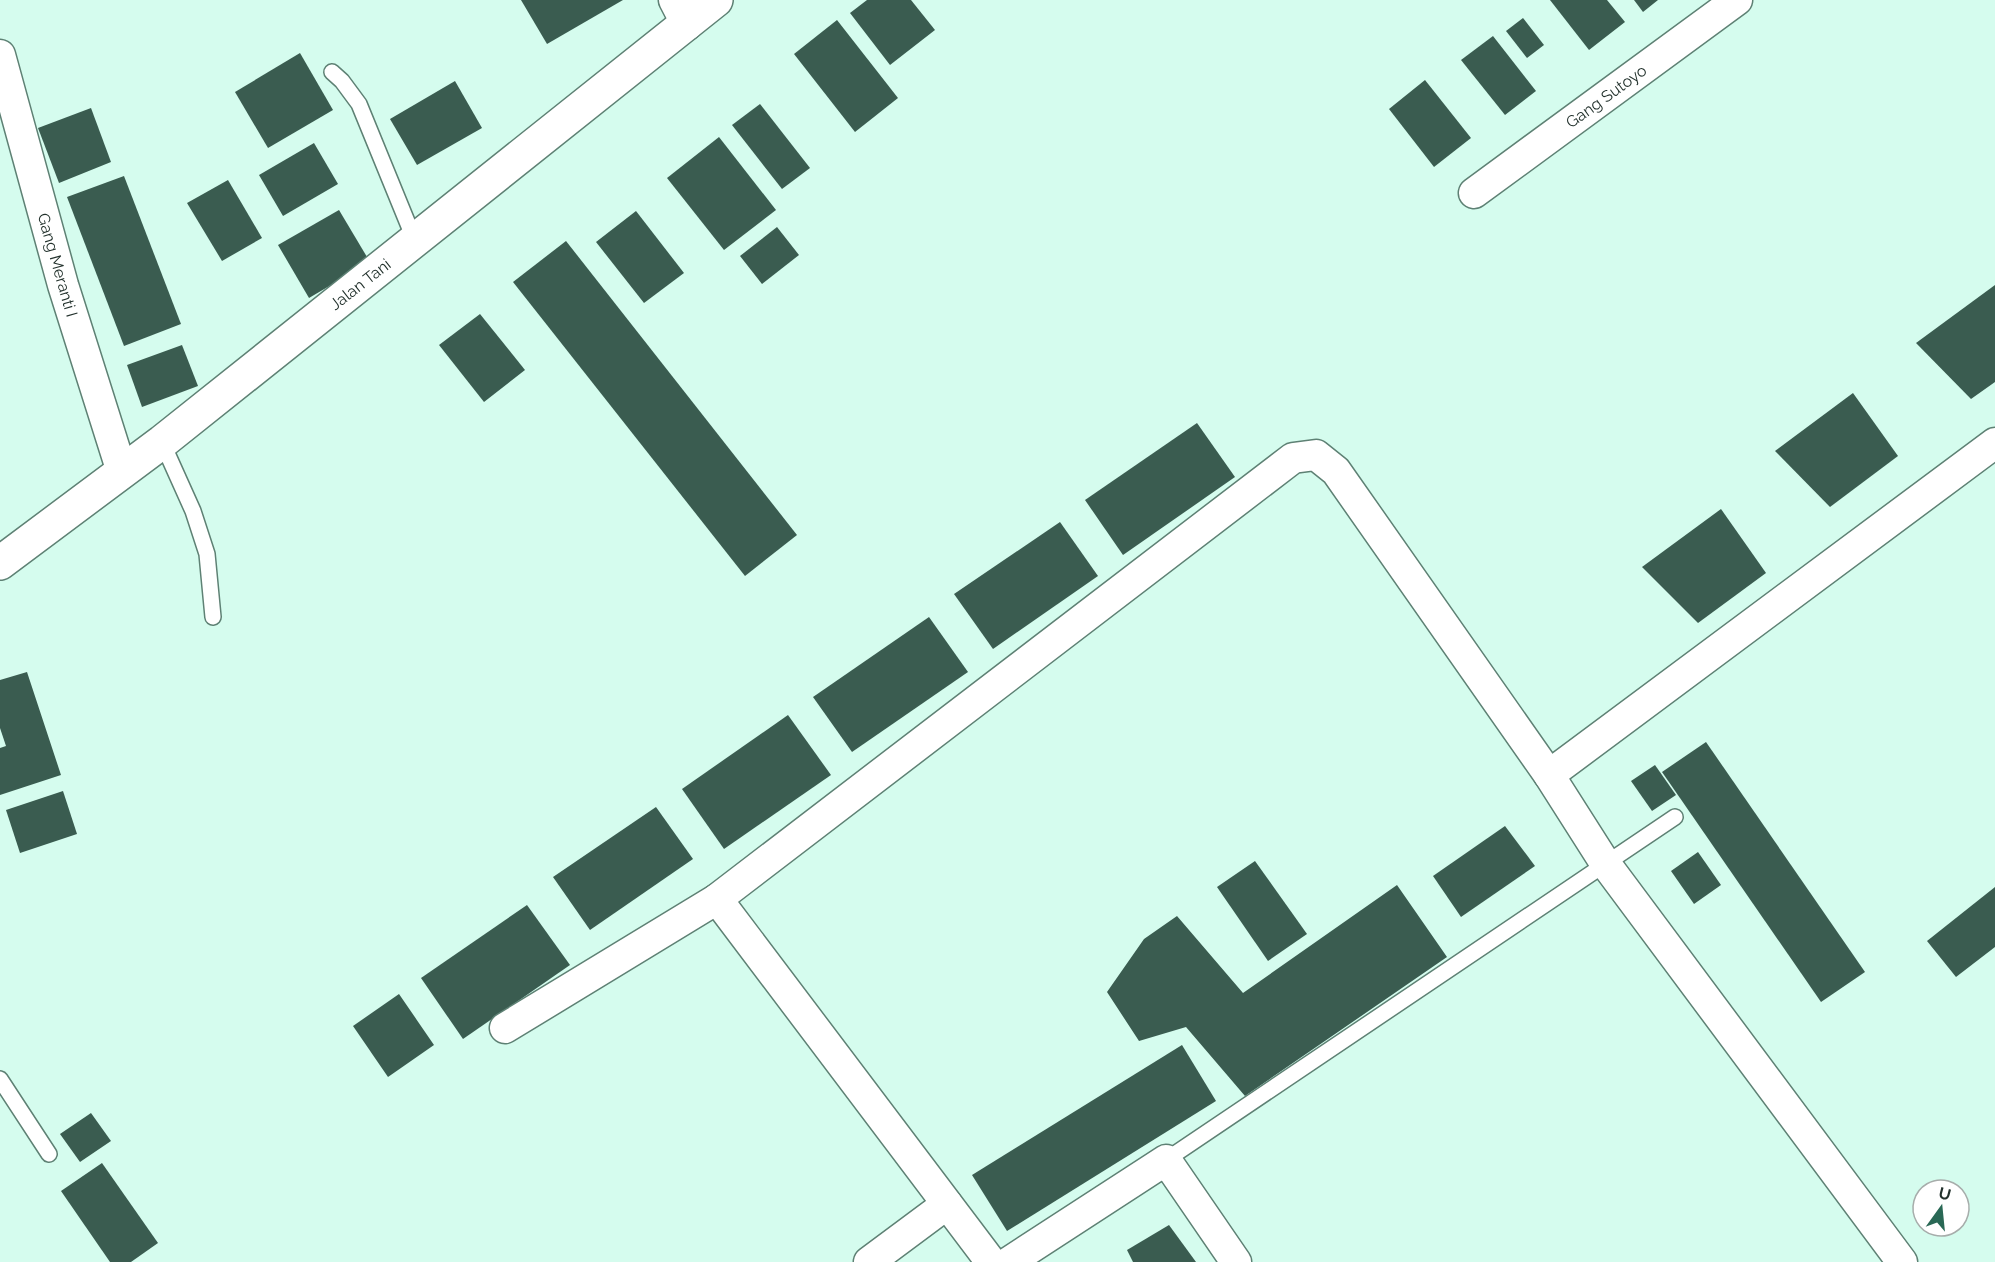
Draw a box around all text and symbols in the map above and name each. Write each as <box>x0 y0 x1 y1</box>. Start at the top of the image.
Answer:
street label: Gang Sutoyo <box>1562 61 1650 132</box>
street label: Gang Meranti I <box>34 211 81 319</box>
street label: Jalan Tani <box>326 255 394 314</box>
north arrow <box>1911 1178 1971 1238</box>
text: U <box>1936 1183 1953 1205</box>

